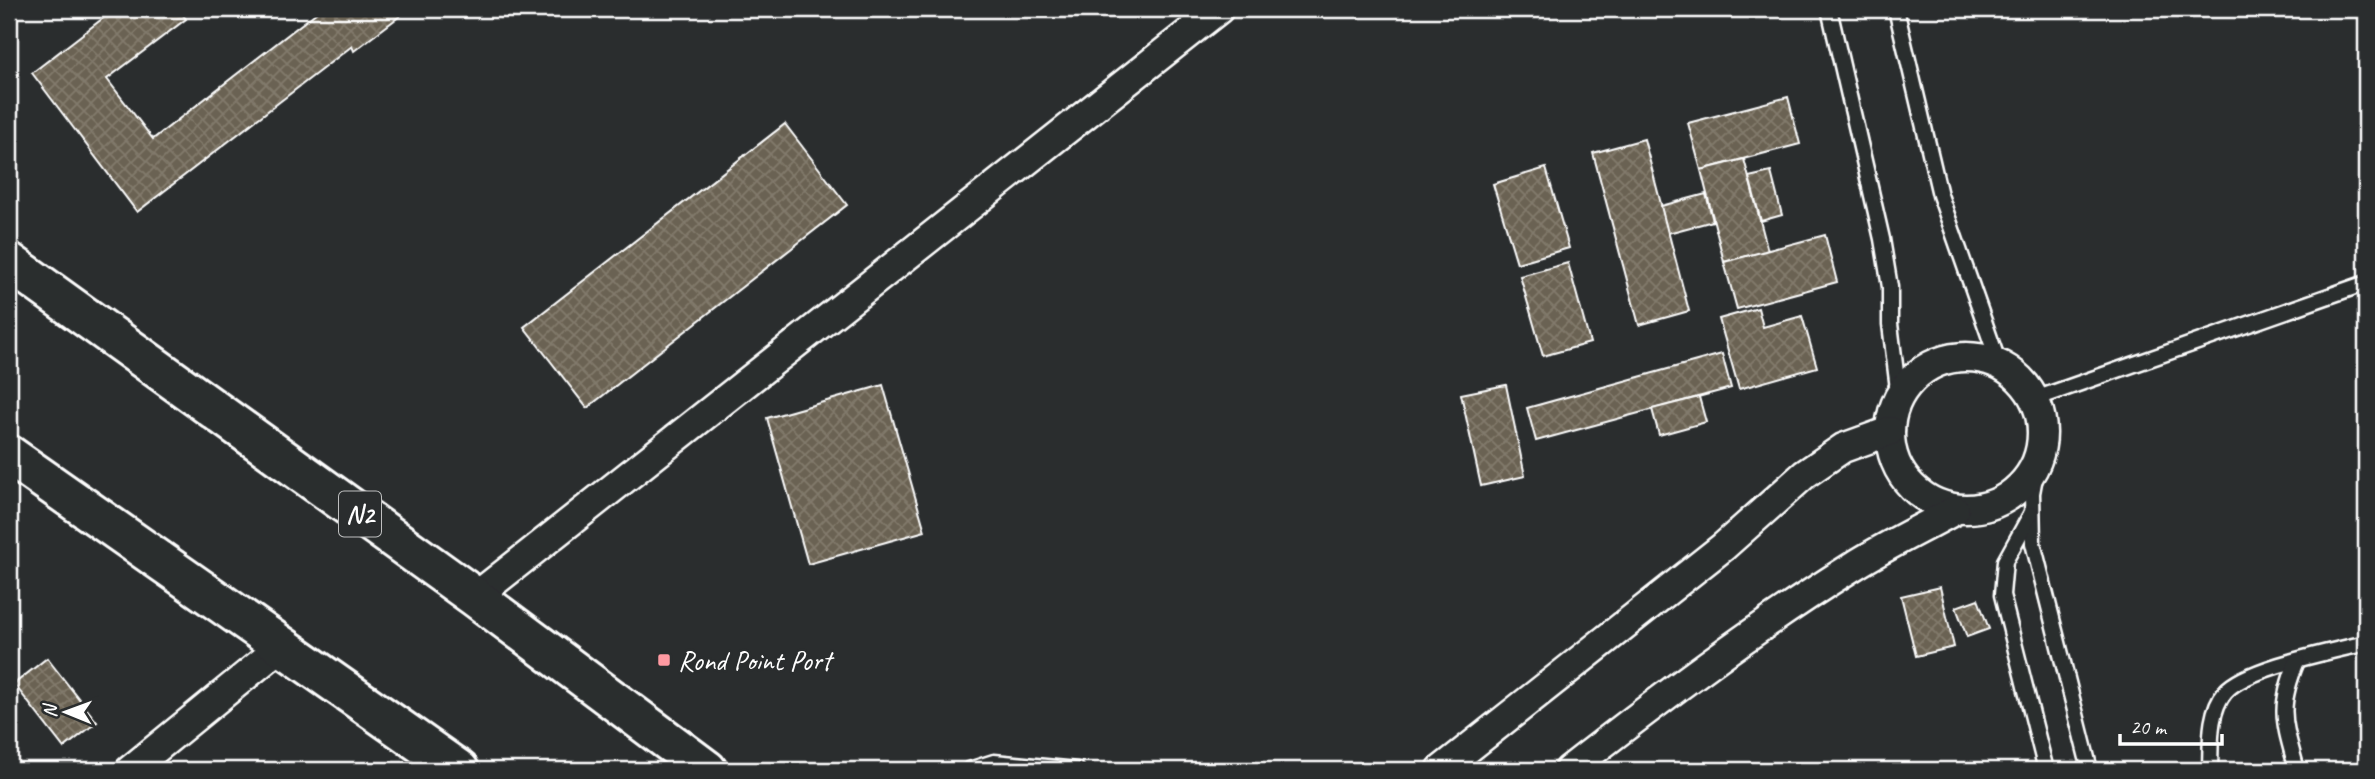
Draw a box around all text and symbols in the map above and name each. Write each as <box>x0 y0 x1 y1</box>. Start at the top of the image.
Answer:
road number: N2 <box>339 492 381 536</box>
place label: Rond Point Port <box>678 643 835 678</box>
marker: Rond Point Port <box>656 652 672 668</box>
north arrow <box>32 678 102 748</box>
text: N <box>38 702 62 718</box>
scale bar <box>2120 702 2221 746</box>
text: 20 m <box>2130 714 2168 740</box>

